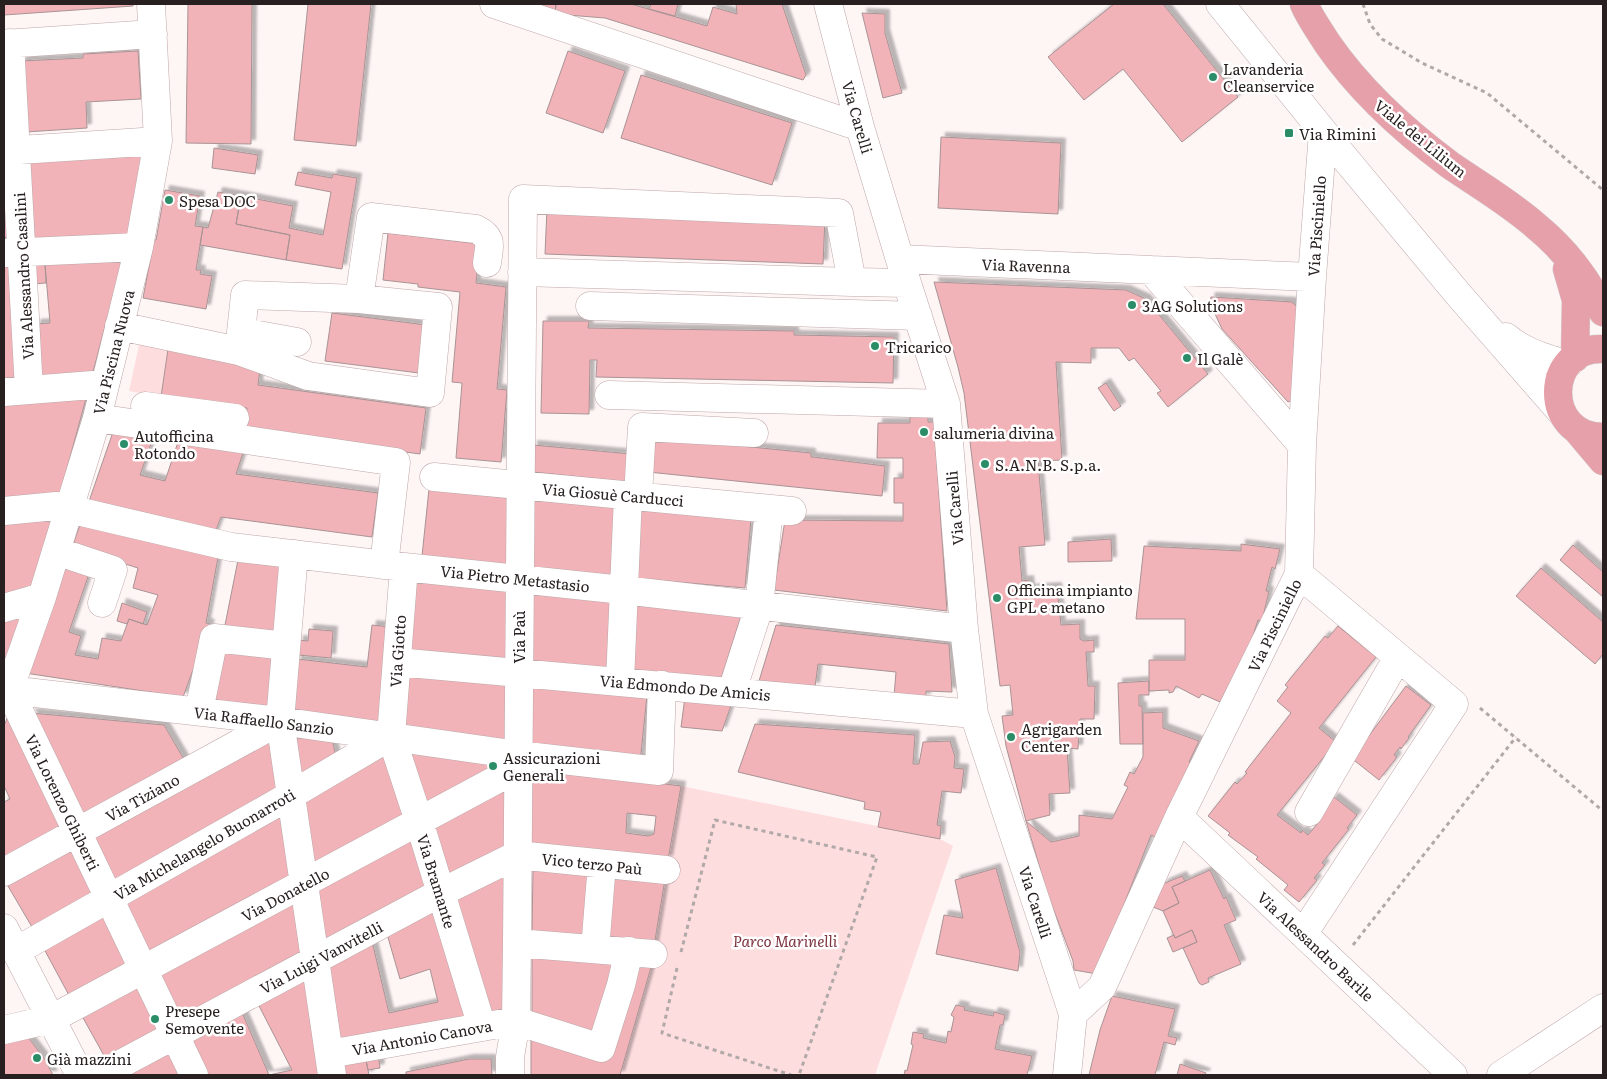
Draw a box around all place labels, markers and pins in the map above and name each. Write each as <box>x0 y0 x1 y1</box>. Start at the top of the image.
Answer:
place label: Lavanderia Cleanservice <box>1223 57 1315 97</box>
marker: Lavanderia Cleanservice <box>1207 71 1219 83</box>
place label: Via Rimini <box>1299 122 1376 145</box>
marker: Via Rimini <box>1283 127 1295 139</box>
place label: Spesa DOC <box>179 189 256 212</box>
marker: Spesa DOC <box>163 194 175 206</box>
place label: 3AG Solutions <box>1142 294 1243 317</box>
marker: 3AG Solutions <box>1126 299 1138 311</box>
place label: Tricarico <box>885 335 952 358</box>
marker: Tricarico <box>869 340 881 352</box>
place label: Il Galè <box>1197 347 1243 370</box>
marker: Il Galè <box>1181 352 1193 364</box>
place label: salumeria divina <box>934 421 1055 444</box>
place label: Autofficina Rotondo <box>134 424 215 464</box>
marker: salumeria divina <box>918 426 930 438</box>
marker: Autofficina Rotondo <box>118 438 130 450</box>
place label: S.A.N.B. S.p.a. <box>995 453 1101 476</box>
marker: S.A.N.B. S.p.a. <box>979 458 991 470</box>
place label: Officina impianto GPL e metano <box>1007 578 1133 618</box>
marker: Officina impianto GPL e metano <box>991 592 1003 604</box>
place label: Agrigarden Center <box>1021 717 1102 757</box>
marker: Agrigarden Center <box>1005 731 1017 743</box>
place label: Assicurazioni Generali <box>503 746 601 786</box>
marker: Assicurazioni Generali <box>487 760 499 772</box>
place label: Presepe Semovente <box>165 999 244 1039</box>
marker: Presepe Semovente <box>149 1013 161 1025</box>
place label: Già mazzini <box>47 1047 131 1070</box>
marker: Già mazzini <box>31 1052 43 1064</box>

